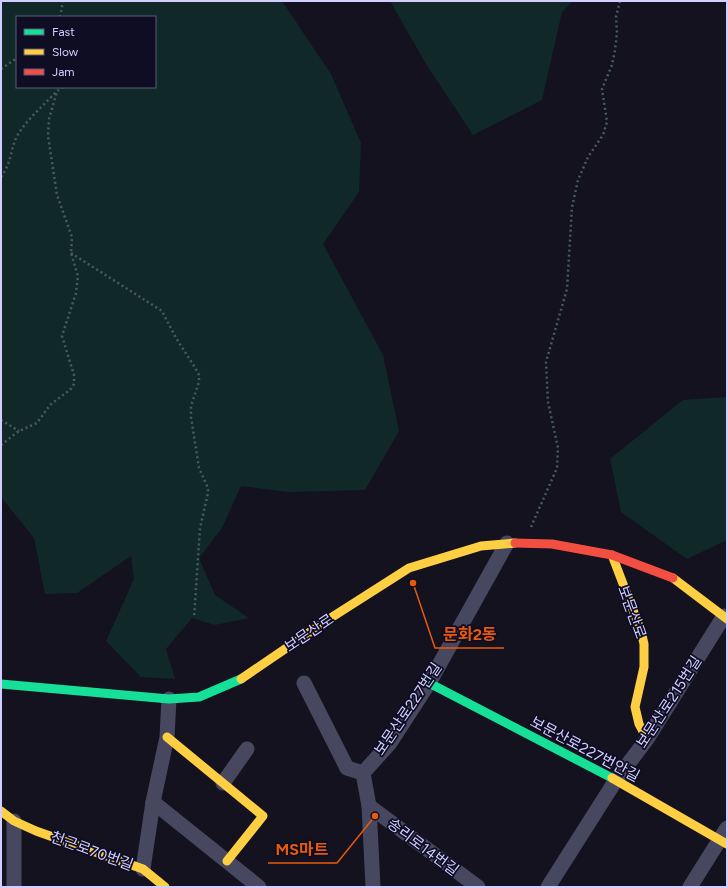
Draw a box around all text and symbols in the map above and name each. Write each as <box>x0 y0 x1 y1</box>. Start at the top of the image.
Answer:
legend <box>16 16 156 88</box>
text: Fast <box>52 25 75 39</box>
text: Slow <box>52 45 79 59</box>
text: Jam <box>52 65 75 79</box>
street label: 보문산로 <box>614 583 650 641</box>
street label: 보문산로 <box>281 610 337 656</box>
callout: 문화2동 <box>435 620 504 648</box>
text: 문화2동 <box>443 625 497 644</box>
street label: 보문산로215번길 <box>633 653 705 751</box>
street label: 보문산로227번길 <box>370 659 446 759</box>
street label: 보문산로227번안길 <box>527 713 643 785</box>
street label: 송리로14번길 <box>384 814 462 880</box>
street label: 천근로70번길 <box>48 828 136 874</box>
callout: MS마트 <box>268 835 337 863</box>
text: MS마트 <box>276 840 329 859</box>

